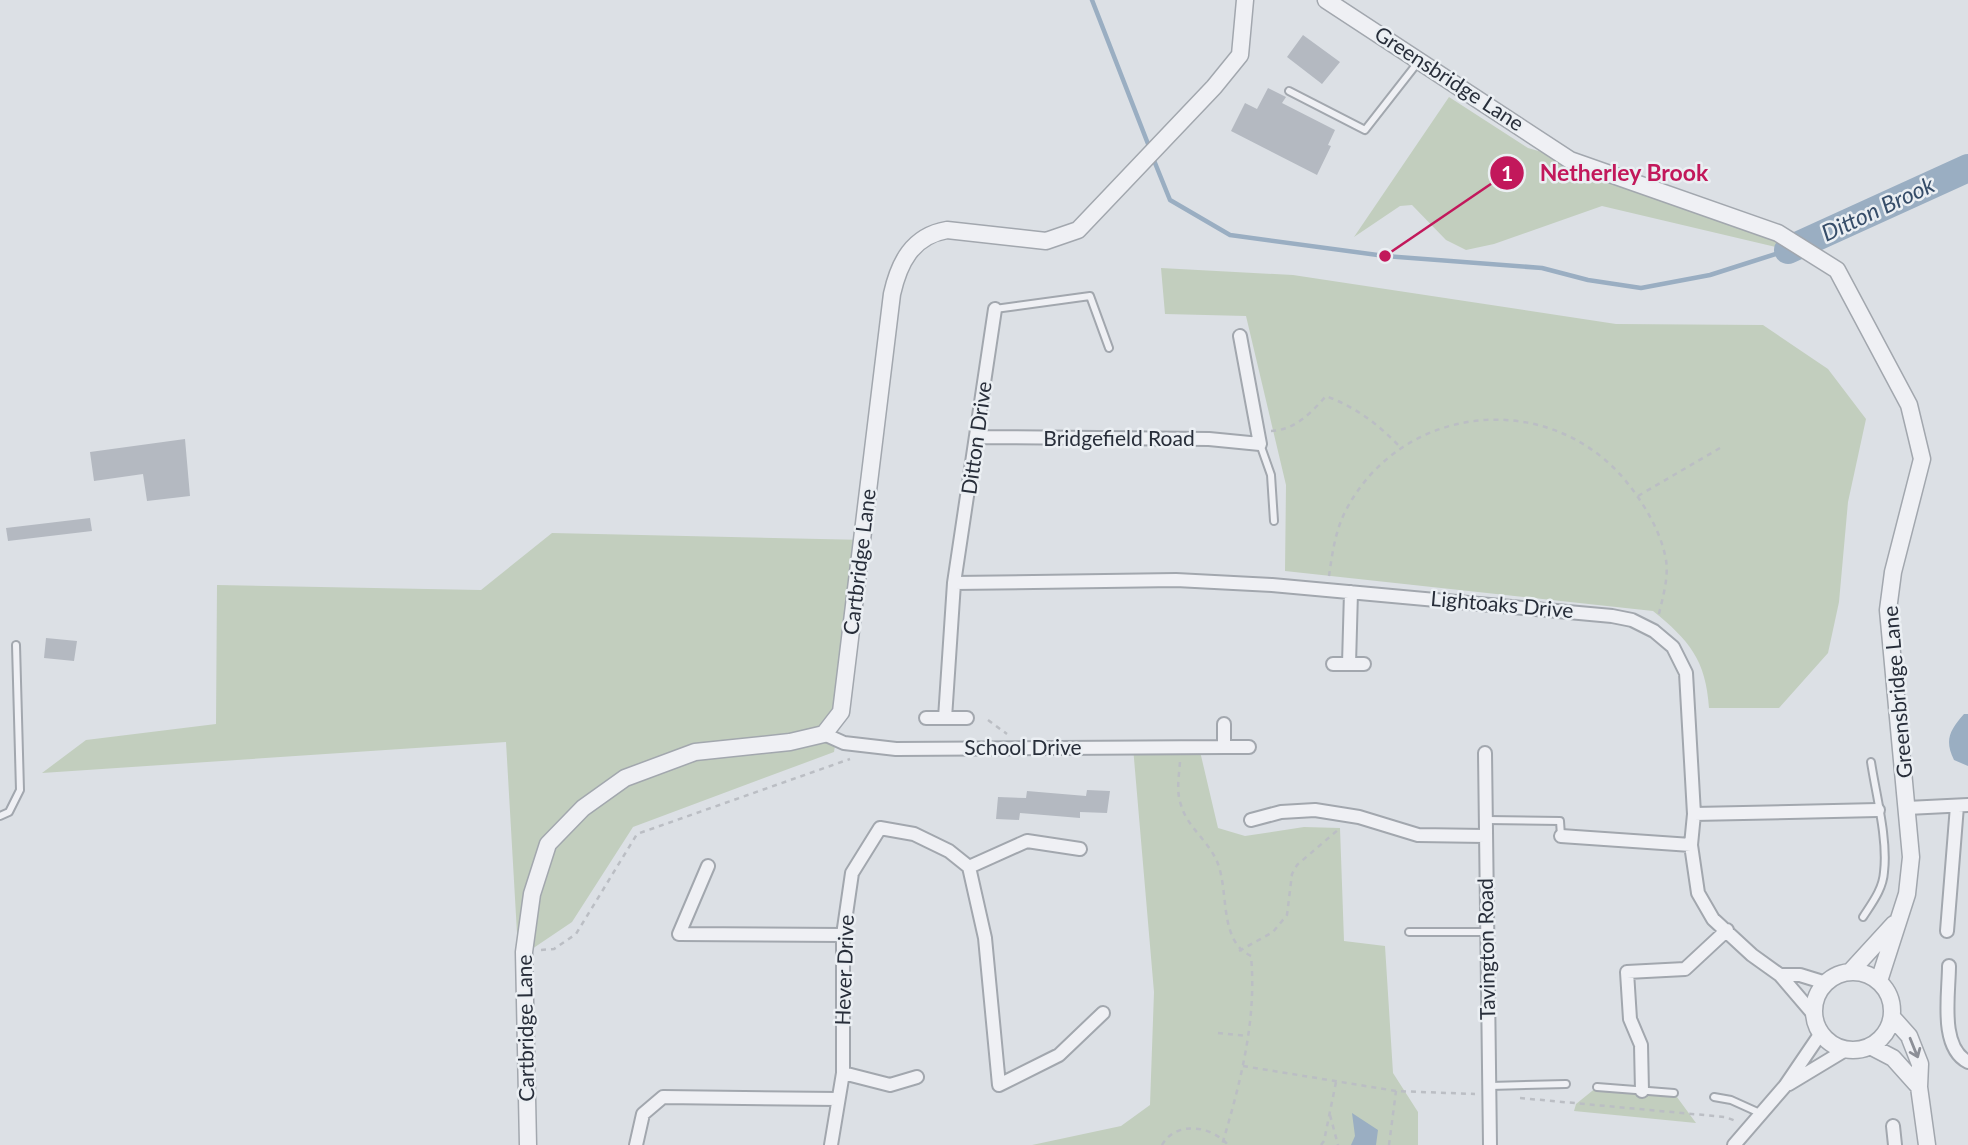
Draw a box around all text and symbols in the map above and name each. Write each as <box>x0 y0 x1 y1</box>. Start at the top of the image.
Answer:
street label: Greensbridge Lane <box>1371 20 1529 135</box>
callout: Netherley Brook <box>1490 151 1722 195</box>
text: Netherley Brook <box>1540 158 1709 186</box>
text: 1 <box>1501 160 1513 185</box>
water label: Ditton Brook <box>1817 169 1940 246</box>
street label: Ditton Drive <box>955 380 996 496</box>
street label: Bridgefield Road <box>1043 425 1195 450</box>
street label: Cartbridge Lane <box>837 487 880 636</box>
street label: Lightoaks Drive <box>1430 585 1575 622</box>
street label: Greensbridge Lane <box>1877 605 1916 779</box>
street label: School Drive <box>964 734 1082 759</box>
street label: Tavington Road <box>1472 878 1499 1020</box>
street label: Hever Drive <box>829 914 858 1026</box>
street label: Cartbridge Lane <box>511 954 538 1102</box>
one-way arrow <box>1908 1037 1921 1059</box>

